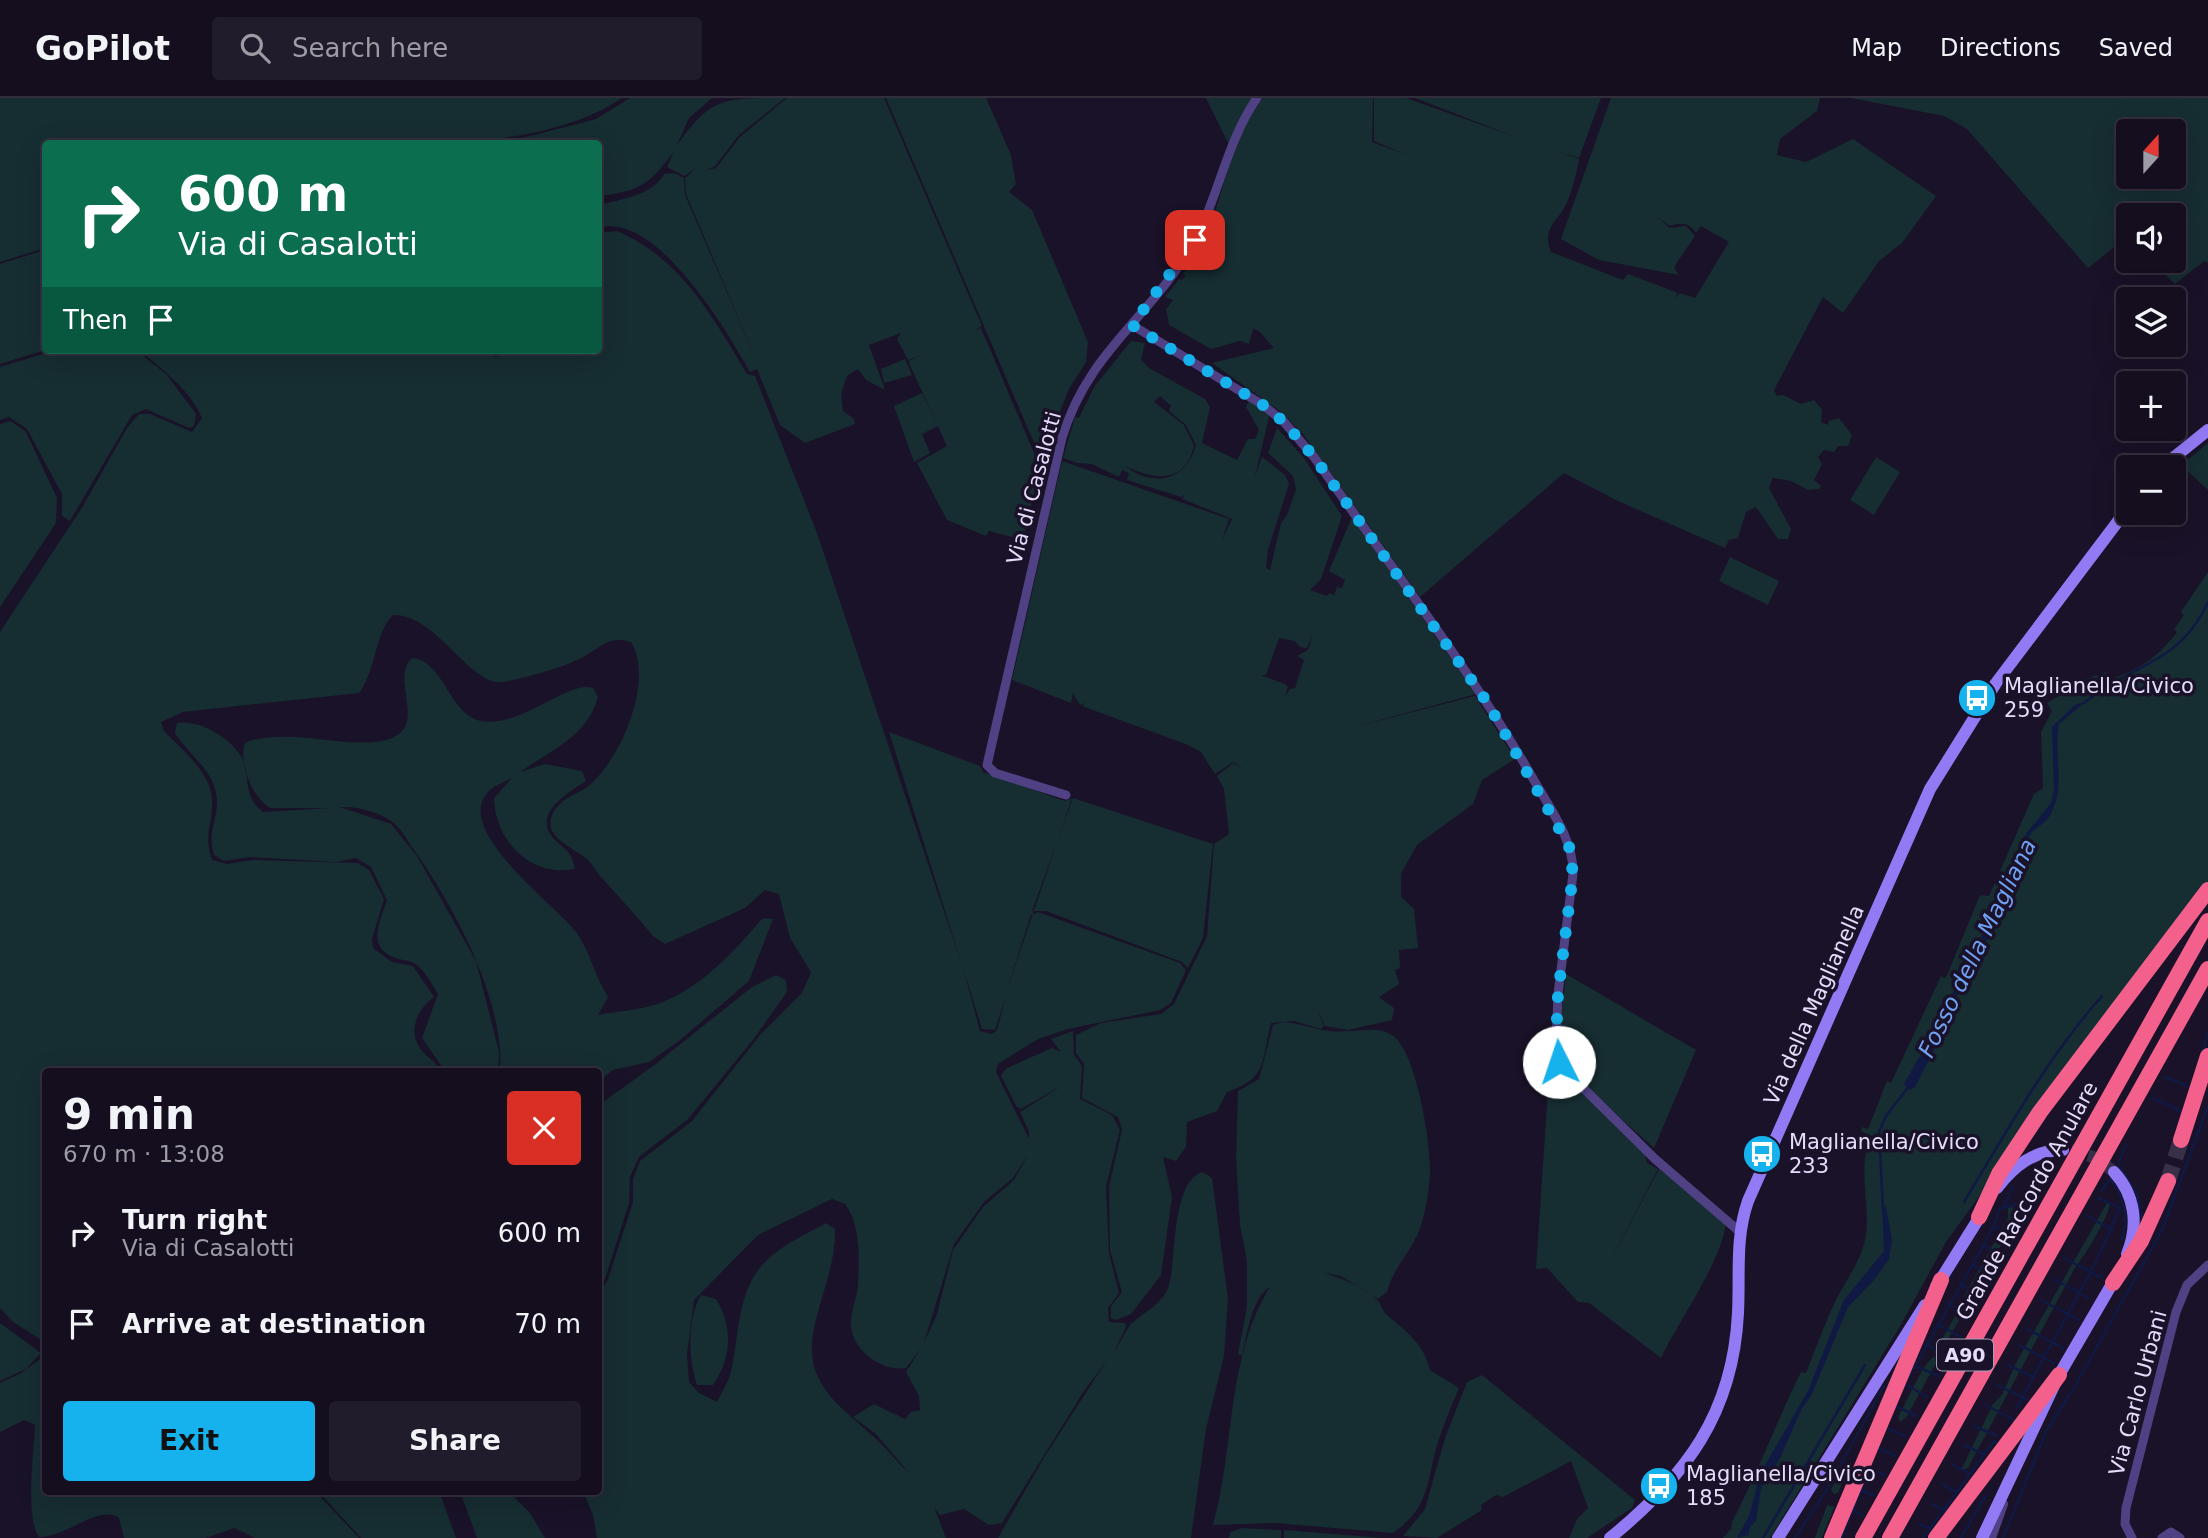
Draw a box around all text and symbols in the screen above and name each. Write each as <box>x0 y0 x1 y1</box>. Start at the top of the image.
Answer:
search box <box>212 17 702 80</box>
text: GoPilot <box>35 29 170 68</box>
icon: search <box>236 29 274 67</box>
text: Search here <box>292 33 448 63</box>
text: Map <box>1851 34 1902 62</box>
text: Directions <box>1940 34 2061 62</box>
text: Saved <box>2099 34 2173 62</box>
north arrow <box>2116 119 2186 189</box>
map controls <box>2116 119 2186 525</box>
text: 600 m <box>178 166 348 223</box>
icon: right <box>63 168 154 259</box>
button: sound <box>2116 203 2186 273</box>
pin <box>1165 210 1225 270</box>
icon: arrive <box>1176 221 1214 259</box>
text: Via di Casalotti <box>178 225 418 263</box>
button: layers <box>2116 287 2186 357</box>
icon: arrive <box>142 301 180 339</box>
text: Then <box>63 305 128 335</box>
button: + <box>2116 371 2186 441</box>
street label: Via di Casalotti <box>1002 409 1066 567</box>
button: − <box>2116 455 2186 525</box>
place label: Maglianella/Civico 259 <box>2004 674 2194 722</box>
bus stop icon: Maglianella/Civico 259 <box>1956 677 1998 719</box>
water label: Fosso della Magliana <box>1913 835 2041 1061</box>
street label: Via della Maglianella <box>1759 901 1869 1109</box>
position arrow <box>1522 1025 1596 1099</box>
street label: Grande Raccordo Anulare <box>1951 1078 2103 1324</box>
text: 9 min <box>63 1090 195 1139</box>
button: close <box>507 1091 581 1165</box>
place label: Maglianella/Civico 233 <box>1789 1130 1979 1178</box>
bus stop icon: Maglianella/Civico 233 <box>1741 1133 1783 1175</box>
text: 670 m · 13:08 <box>63 1141 225 1167</box>
text: Turn right <box>122 1205 267 1235</box>
icon: right <box>63 1214 101 1252</box>
text: 600 m <box>498 1218 581 1248</box>
text: Via di Casalotti <box>122 1235 294 1261</box>
icon: arrive <box>63 1305 101 1343</box>
street label: Via Carlo Urbani <box>2104 1308 2172 1478</box>
text: Arrive at destination <box>122 1309 426 1339</box>
text: 70 m <box>514 1309 581 1339</box>
road number: A90 <box>1937 1340 1993 1371</box>
button: Exit <box>63 1401 315 1481</box>
button: Share <box>329 1401 581 1481</box>
place label: Maglianella/Civico 185 <box>1686 1462 1876 1510</box>
bus stop icon: Maglianella/Civico 185 <box>1638 1465 1680 1507</box>

